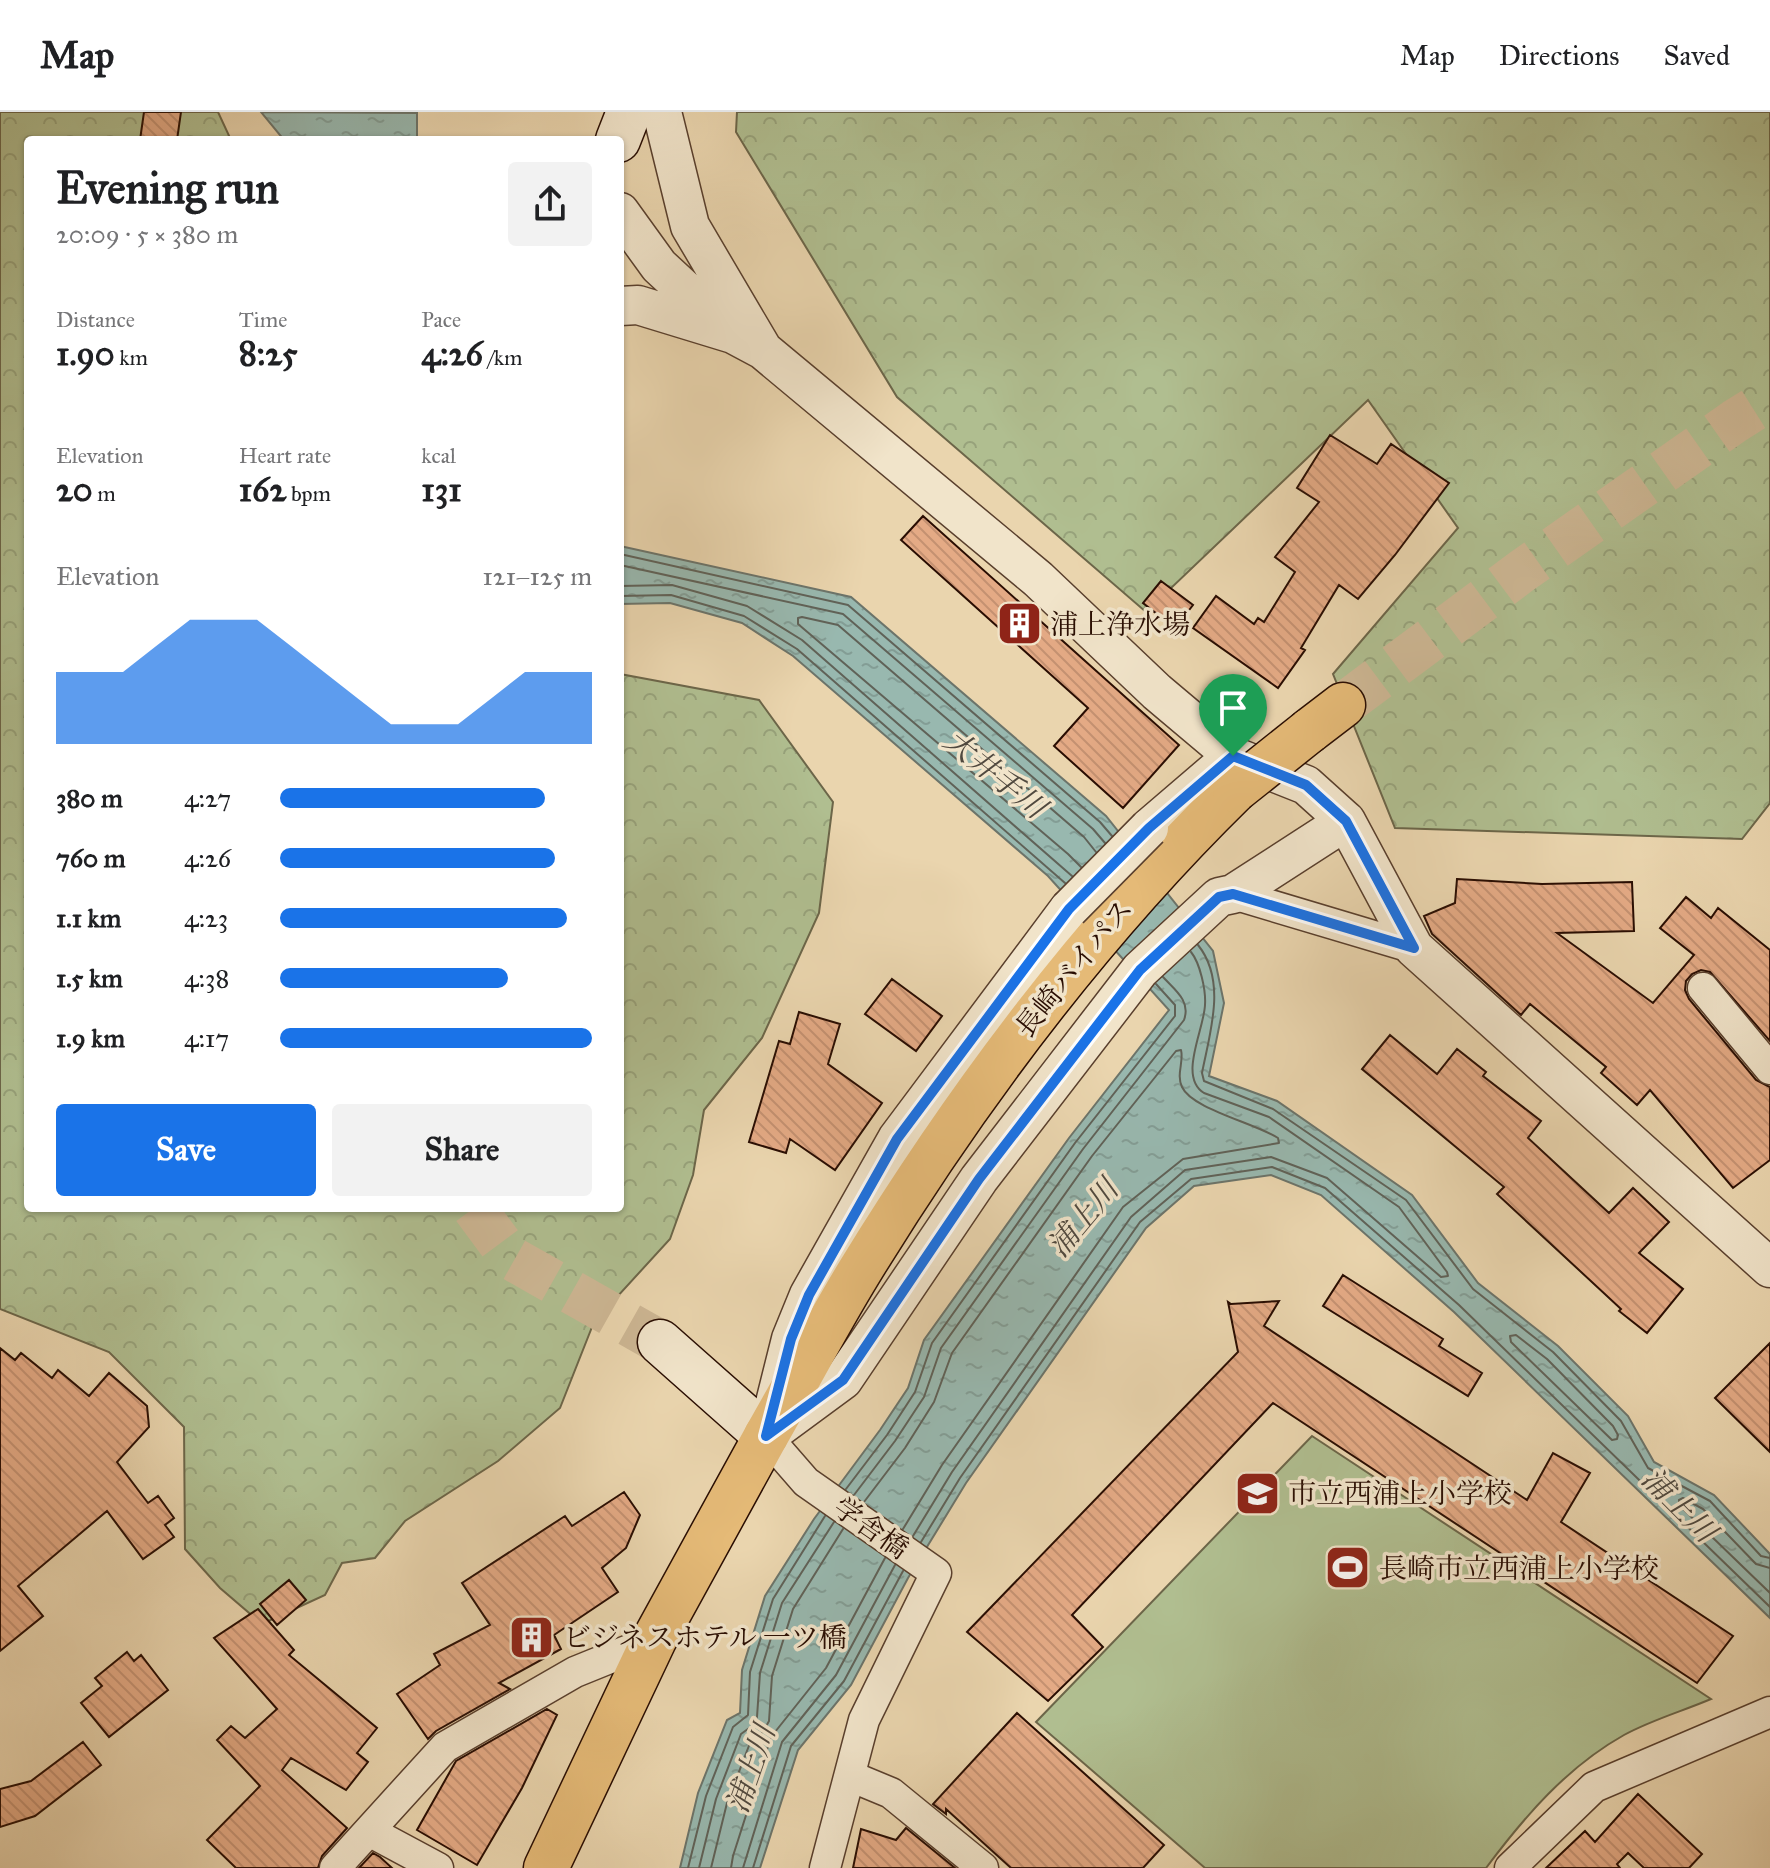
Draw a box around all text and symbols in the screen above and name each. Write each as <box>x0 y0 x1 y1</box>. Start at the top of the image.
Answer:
text: Map <box>40 32 114 78</box>
text: Map <box>1400 38 1455 73</box>
text: Directions <box>1499 38 1620 73</box>
text: Saved <box>1664 38 1730 73</box>
text: Evening run <box>56 161 279 215</box>
button: share <box>508 162 592 246</box>
text: 20:09 · 5 × 380 m <box>56 218 238 250</box>
text: Distance <box>56 306 135 333</box>
text: Time <box>239 306 287 333</box>
text: Pace <box>421 306 461 333</box>
text: 1.90 <box>56 333 115 374</box>
text: 8:25 <box>239 333 298 374</box>
text: 4:26 <box>421 333 483 374</box>
text: km <box>115 344 148 371</box>
text: /km <box>483 344 522 371</box>
text: Elevation <box>56 442 143 469</box>
text: Heart rate <box>239 442 331 469</box>
text: kcal <box>421 442 456 469</box>
text: 20 <box>56 469 93 510</box>
text: 162 <box>239 469 286 510</box>
text: 131 <box>421 469 462 510</box>
text: m <box>93 480 116 507</box>
text: bpm <box>286 480 331 507</box>
text: Elevation <box>56 560 159 592</box>
text: 121–125 m <box>483 560 592 592</box>
building icon: 浦上浄水場 <box>995 600 1043 648</box>
place label: 浦上浄水場 <box>1050 607 1190 642</box>
pin <box>1199 674 1267 756</box>
icon: arrive <box>1211 686 1255 730</box>
water label: 大井手川 <box>937 722 1055 828</box>
text: 380 m <box>56 782 123 814</box>
text: 4:27 <box>184 782 231 814</box>
text: 760 m <box>56 842 126 874</box>
text: 4:26 <box>184 842 231 874</box>
street label: 長崎バイパス <box>1008 892 1140 1044</box>
text: 1.1 km <box>56 902 121 934</box>
text: 4:23 <box>184 902 228 934</box>
text: 1.5 km <box>56 962 123 994</box>
text: 4:38 <box>184 962 229 994</box>
text: 1.9 km <box>56 1022 125 1054</box>
text: 4:17 <box>184 1022 229 1054</box>
button: Save <box>56 1104 316 1196</box>
button: Share <box>332 1104 592 1196</box>
water label: 浦上川 <box>1040 1170 1128 1264</box>
water label: 浦上川 <box>1634 1460 1726 1552</box>
school or university icon: 市立西浦上小学校 <box>1233 1469 1281 1517</box>
place label: 市立西浦上小学校 <box>1288 1476 1512 1511</box>
street label: 学舎橋 <box>827 1490 915 1566</box>
sports icon: 長崎市立西浦上小学校 <box>1324 1544 1372 1592</box>
place label: 長崎市立西浦上小学校 <box>1379 1551 1659 1586</box>
building icon: ビジネスホテル 一ツ橋 <box>508 1613 556 1661</box>
place label: ビジネスホテル 一ツ橋 <box>563 1620 847 1655</box>
water label: 浦上川 <box>719 1718 784 1817</box>

